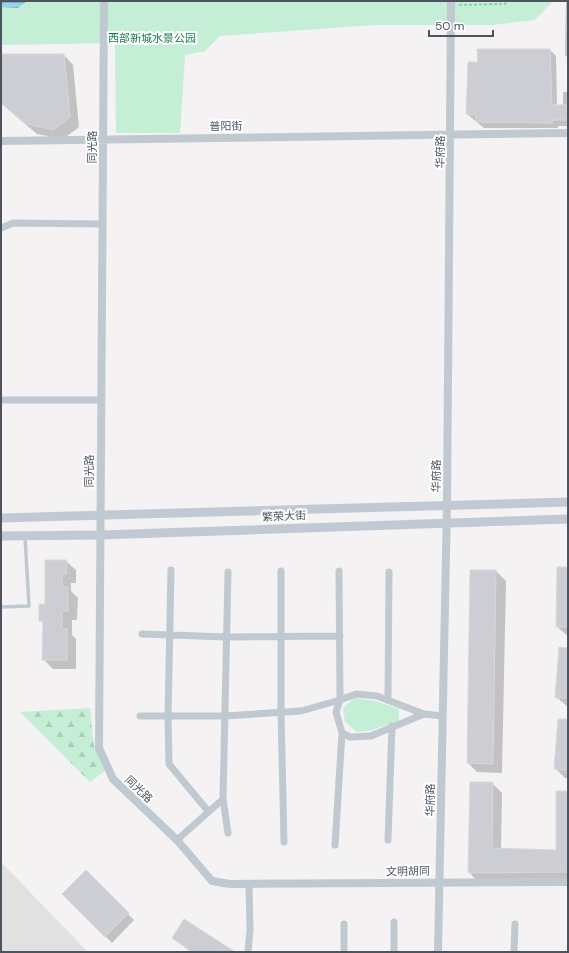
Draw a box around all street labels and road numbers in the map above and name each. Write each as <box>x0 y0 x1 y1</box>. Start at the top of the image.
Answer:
street label: 普阳街 <box>209 119 243 133</box>
street label: 同光路 <box>85 131 99 164</box>
street label: 华府路 <box>433 135 447 169</box>
street label: 同光路 <box>82 455 96 488</box>
street label: 华府路 <box>429 459 443 493</box>
street label: 繁荣大街 <box>262 508 306 524</box>
street label: 同光路 <box>122 773 156 805</box>
street label: 华府路 <box>423 783 437 817</box>
street label: 文明胡同 <box>386 864 430 878</box>

